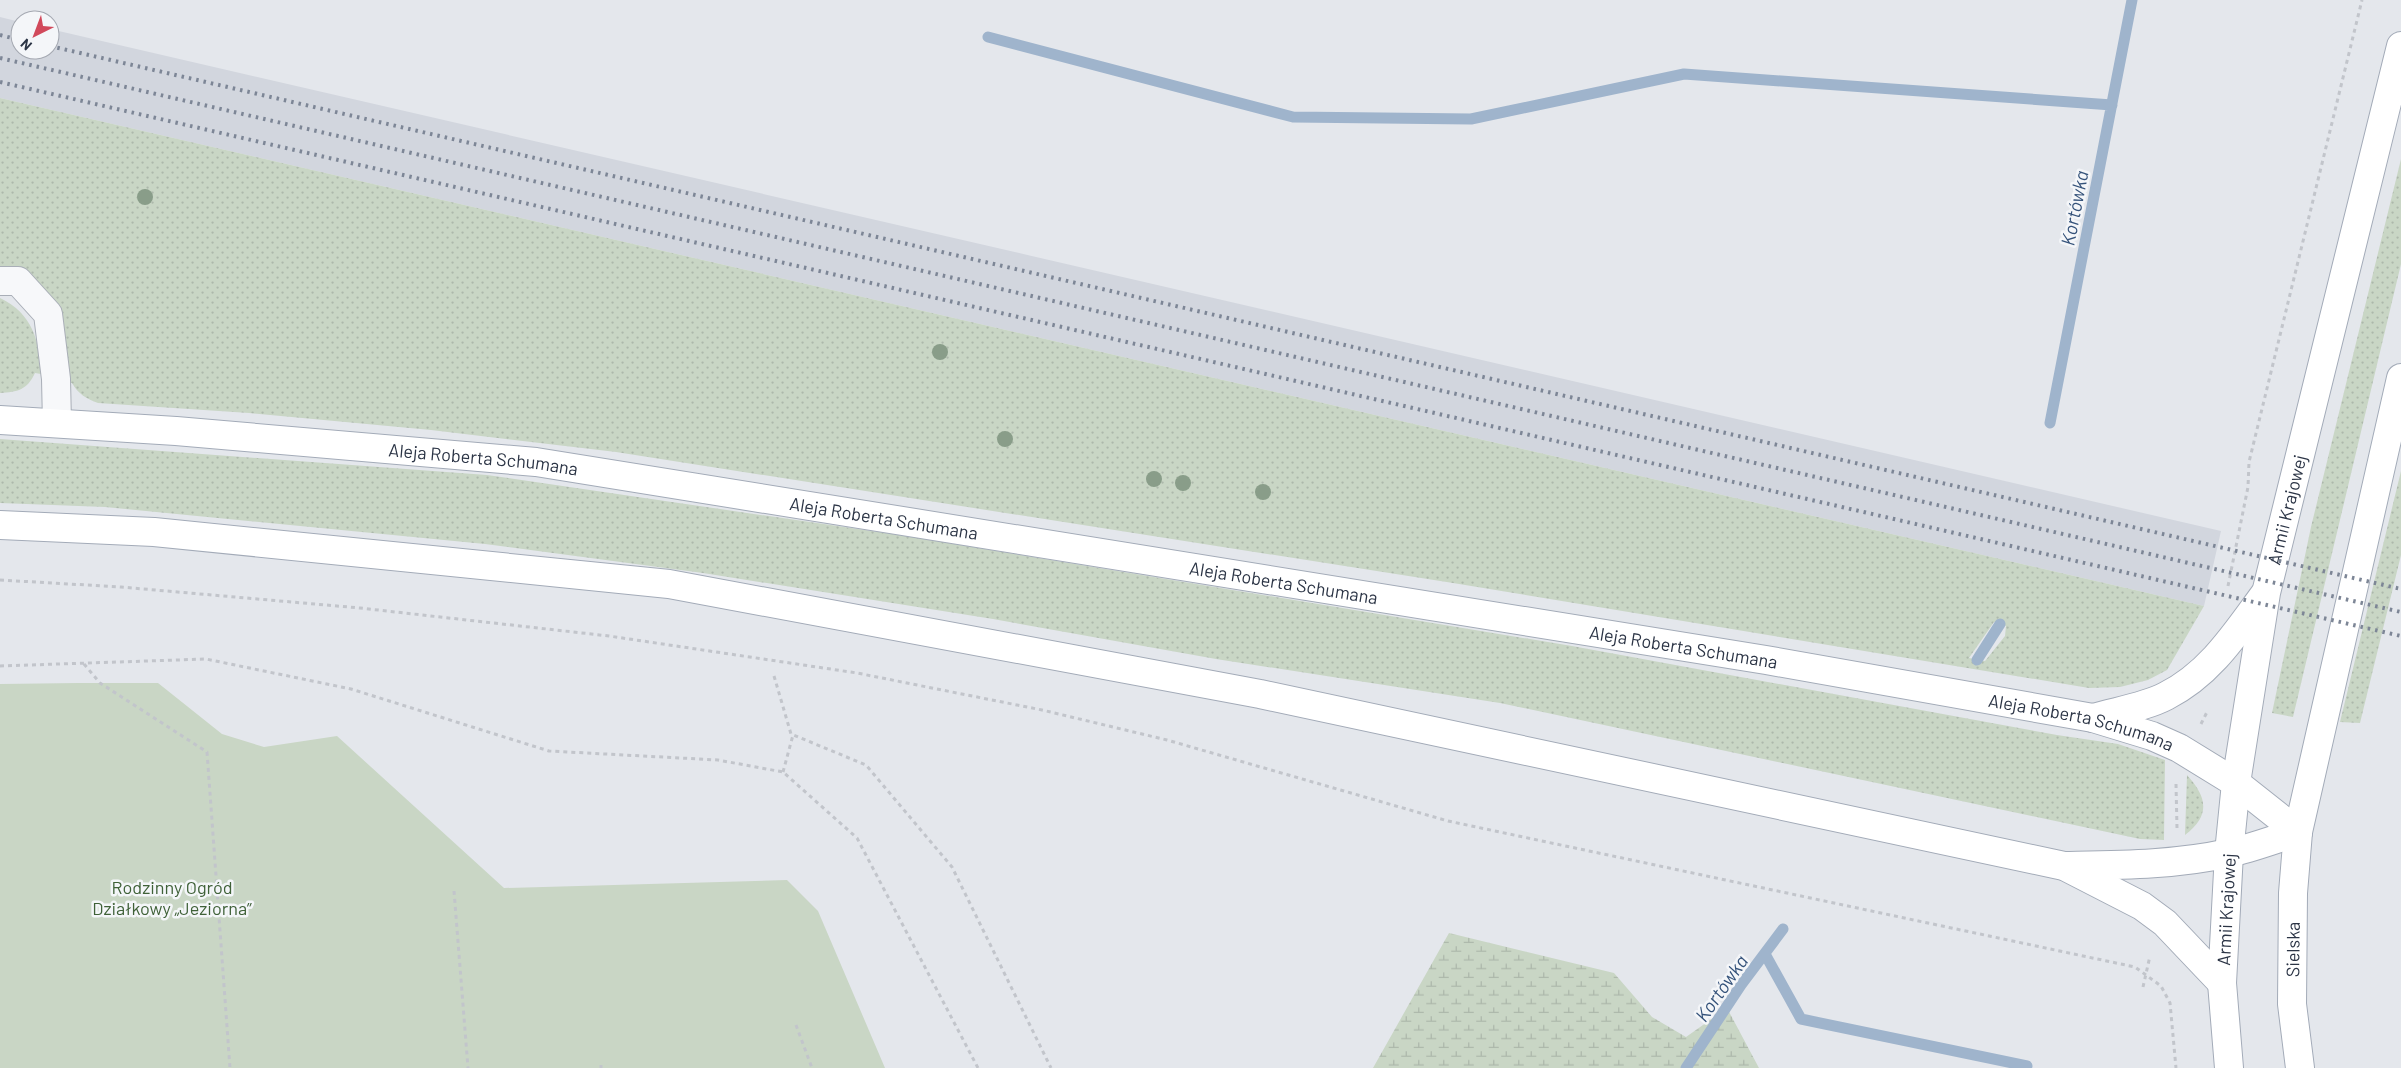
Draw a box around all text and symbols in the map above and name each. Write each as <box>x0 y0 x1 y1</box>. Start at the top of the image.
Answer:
north arrow <box>10 10 60 60</box>
text: N <box>17 36 35 54</box>
water label: Kortówka <box>2055 168 2093 248</box>
street label: Aleja Roberta Schumana <box>388 438 580 480</box>
street label: Armii Krajowej <box>2262 452 2311 567</box>
street label: Aleja Roberta Schumana <box>788 492 980 544</box>
street label: Aleja Roberta Schumana <box>1188 556 1379 608</box>
street label: Aleja Roberta Schumana <box>1588 621 1779 673</box>
street label: Aleja Roberta Schumana <box>1987 689 2177 755</box>
street label: Armii Krajowej <box>2212 853 2240 966</box>
park label: Rodzinny Ogród Działkowy „Jeziorna” <box>92 876 252 919</box>
street label: Sielska <box>2281 922 2304 977</box>
water label: Kortówka <box>1690 950 1752 1026</box>

